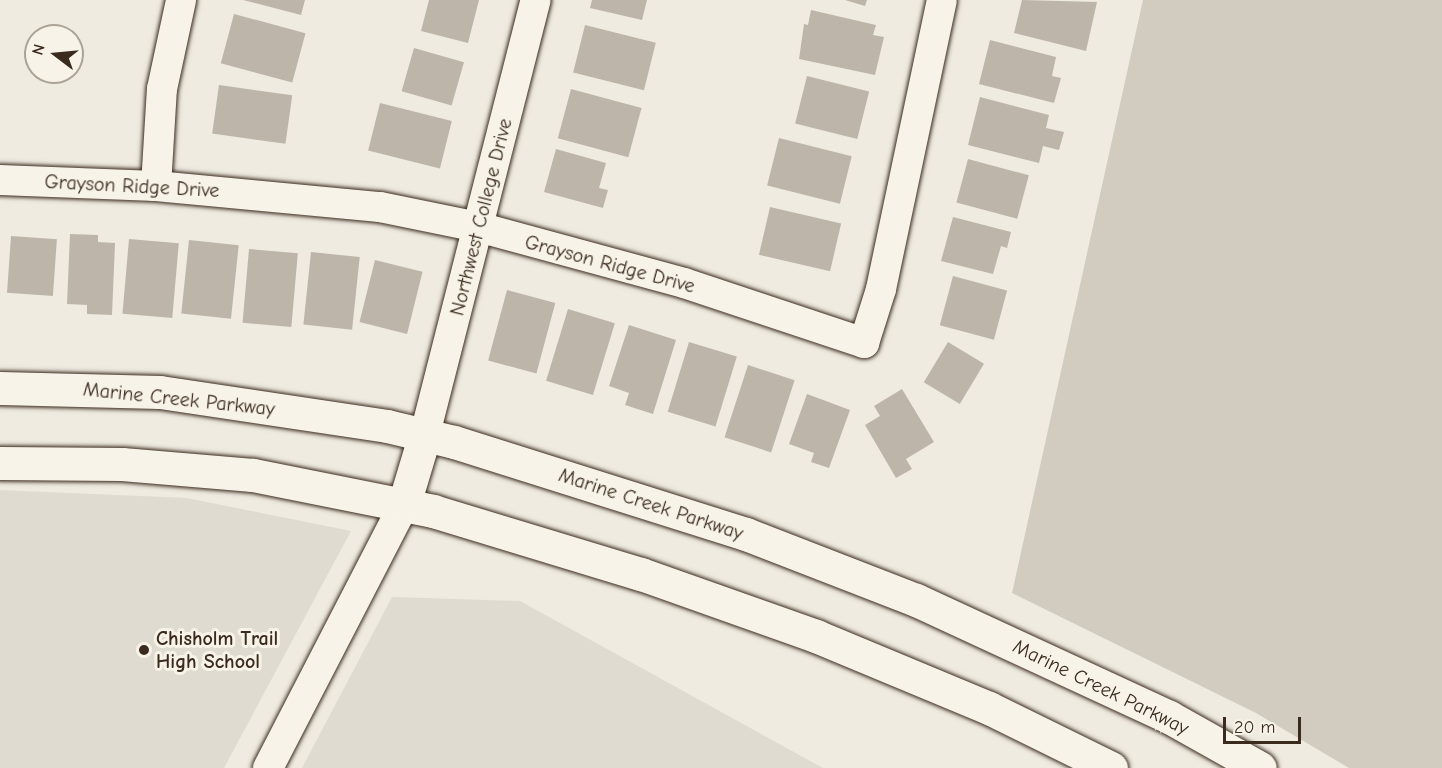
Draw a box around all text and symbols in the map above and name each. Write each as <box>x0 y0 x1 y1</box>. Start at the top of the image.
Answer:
north arrow <box>24 24 84 84</box>
text: N <box>29 42 49 57</box>
street label: Northwest College Drive <box>445 116 517 318</box>
street label: Grayson Ridge Drive <box>44 169 220 203</box>
street label: Grayson Ridge Drive <box>522 230 698 298</box>
street label: Marine Creek Parkway <box>82 377 276 421</box>
street label: Marine Creek Parkway <box>556 463 746 545</box>
place label: Chisholm Trail High School <box>156 626 278 673</box>
street label: Marine Creek Parkway <box>1009 634 1193 740</box>
marker: Chisholm Trail High School <box>137 643 151 657</box>
scale bar <box>1226 705 1304 743</box>
text: 20 m <box>1234 717 1275 738</box>

